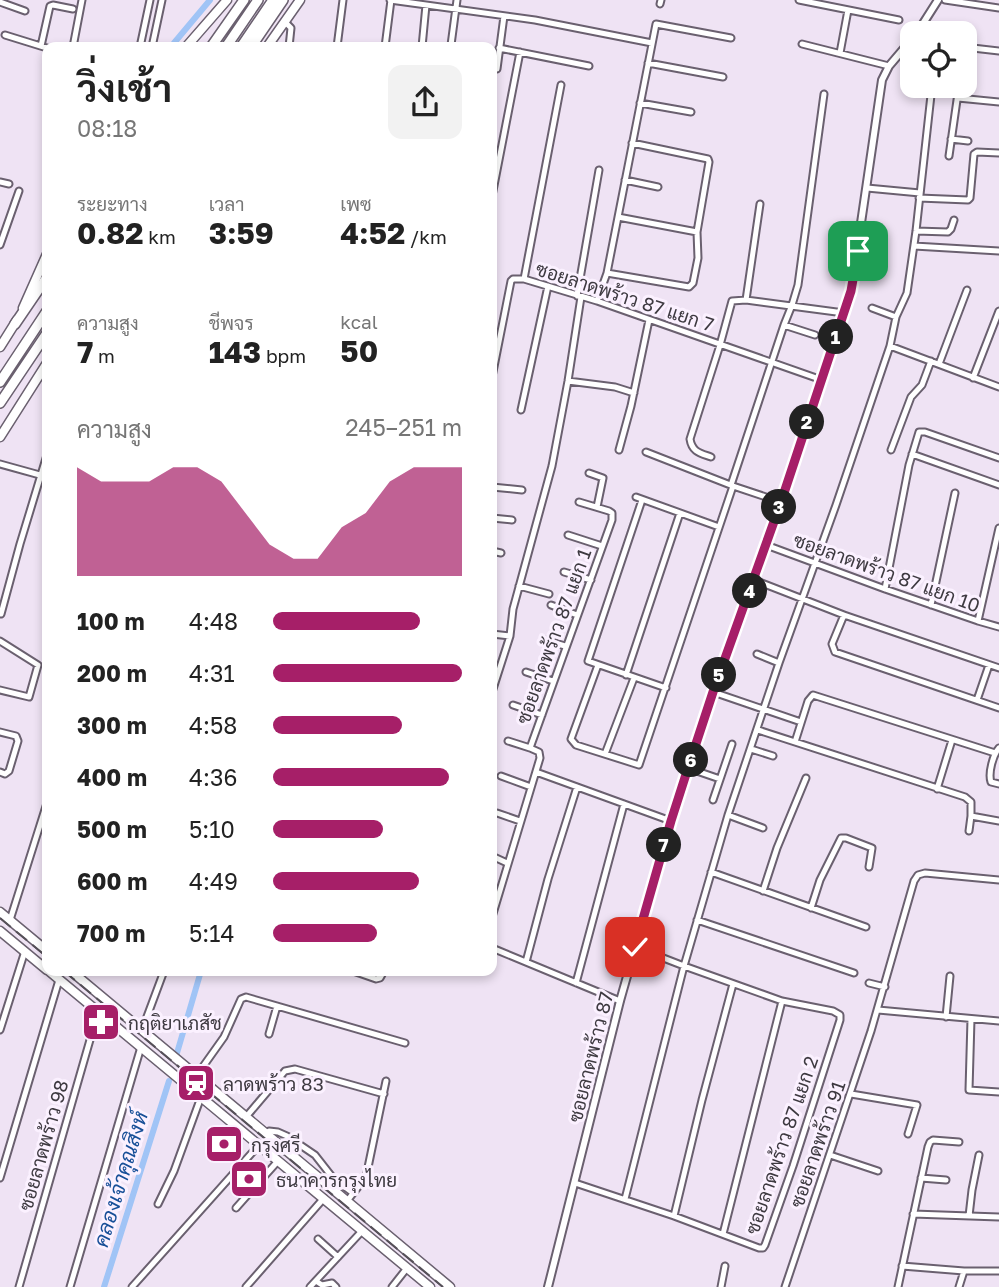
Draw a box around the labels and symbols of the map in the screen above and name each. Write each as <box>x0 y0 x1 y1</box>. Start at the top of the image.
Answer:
pin <box>828 221 888 281</box>
street label: ซอยลาดพร้าว 87 แยก 7 <box>533 256 717 336</box>
pin: 1 <box>818 320 854 354</box>
pin: 2 <box>790 404 824 440</box>
pin: 3 <box>762 490 796 524</box>
street label: ซอยลาดพร้าว 87 แยก 10 <box>791 528 983 616</box>
street label: ซอยลาดพร้าว 87 แยก 1 <box>511 545 595 727</box>
pin: 4 <box>732 574 768 608</box>
pin: 5 <box>702 658 736 692</box>
pin: 6 <box>674 742 708 778</box>
pin: 7 <box>646 828 682 862</box>
pin <box>605 917 665 977</box>
street label: ซอยลาดพร้าว 87 <box>563 989 617 1125</box>
pharmacy icon: กฤติยาเภสัช <box>80 1001 122 1043</box>
place label: กฤติยาเภสัช <box>128 1011 222 1035</box>
street label: ซอยลาดพร้าว 87 แยก 2 <box>740 1053 822 1237</box>
station icon: ลาดพร้าว 83 <box>175 1062 217 1104</box>
place label: ลาดพร้าว 83 <box>223 1072 324 1095</box>
street label: ซอยลาดพร้าว 98 <box>13 1077 73 1213</box>
street label: ซอยลาดพร้าว 91 <box>785 1078 849 1210</box>
water label: คลองเจ้าคุณสิงห์ <box>87 1105 156 1250</box>
bank icon: กรุงศรี <box>203 1123 245 1165</box>
place label: กรุงศรี <box>251 1133 300 1158</box>
bank icon: ธนาคารกรุงไทย <box>228 1158 270 1200</box>
place label: ธนาคารกรุงไทย <box>276 1168 397 1193</box>

